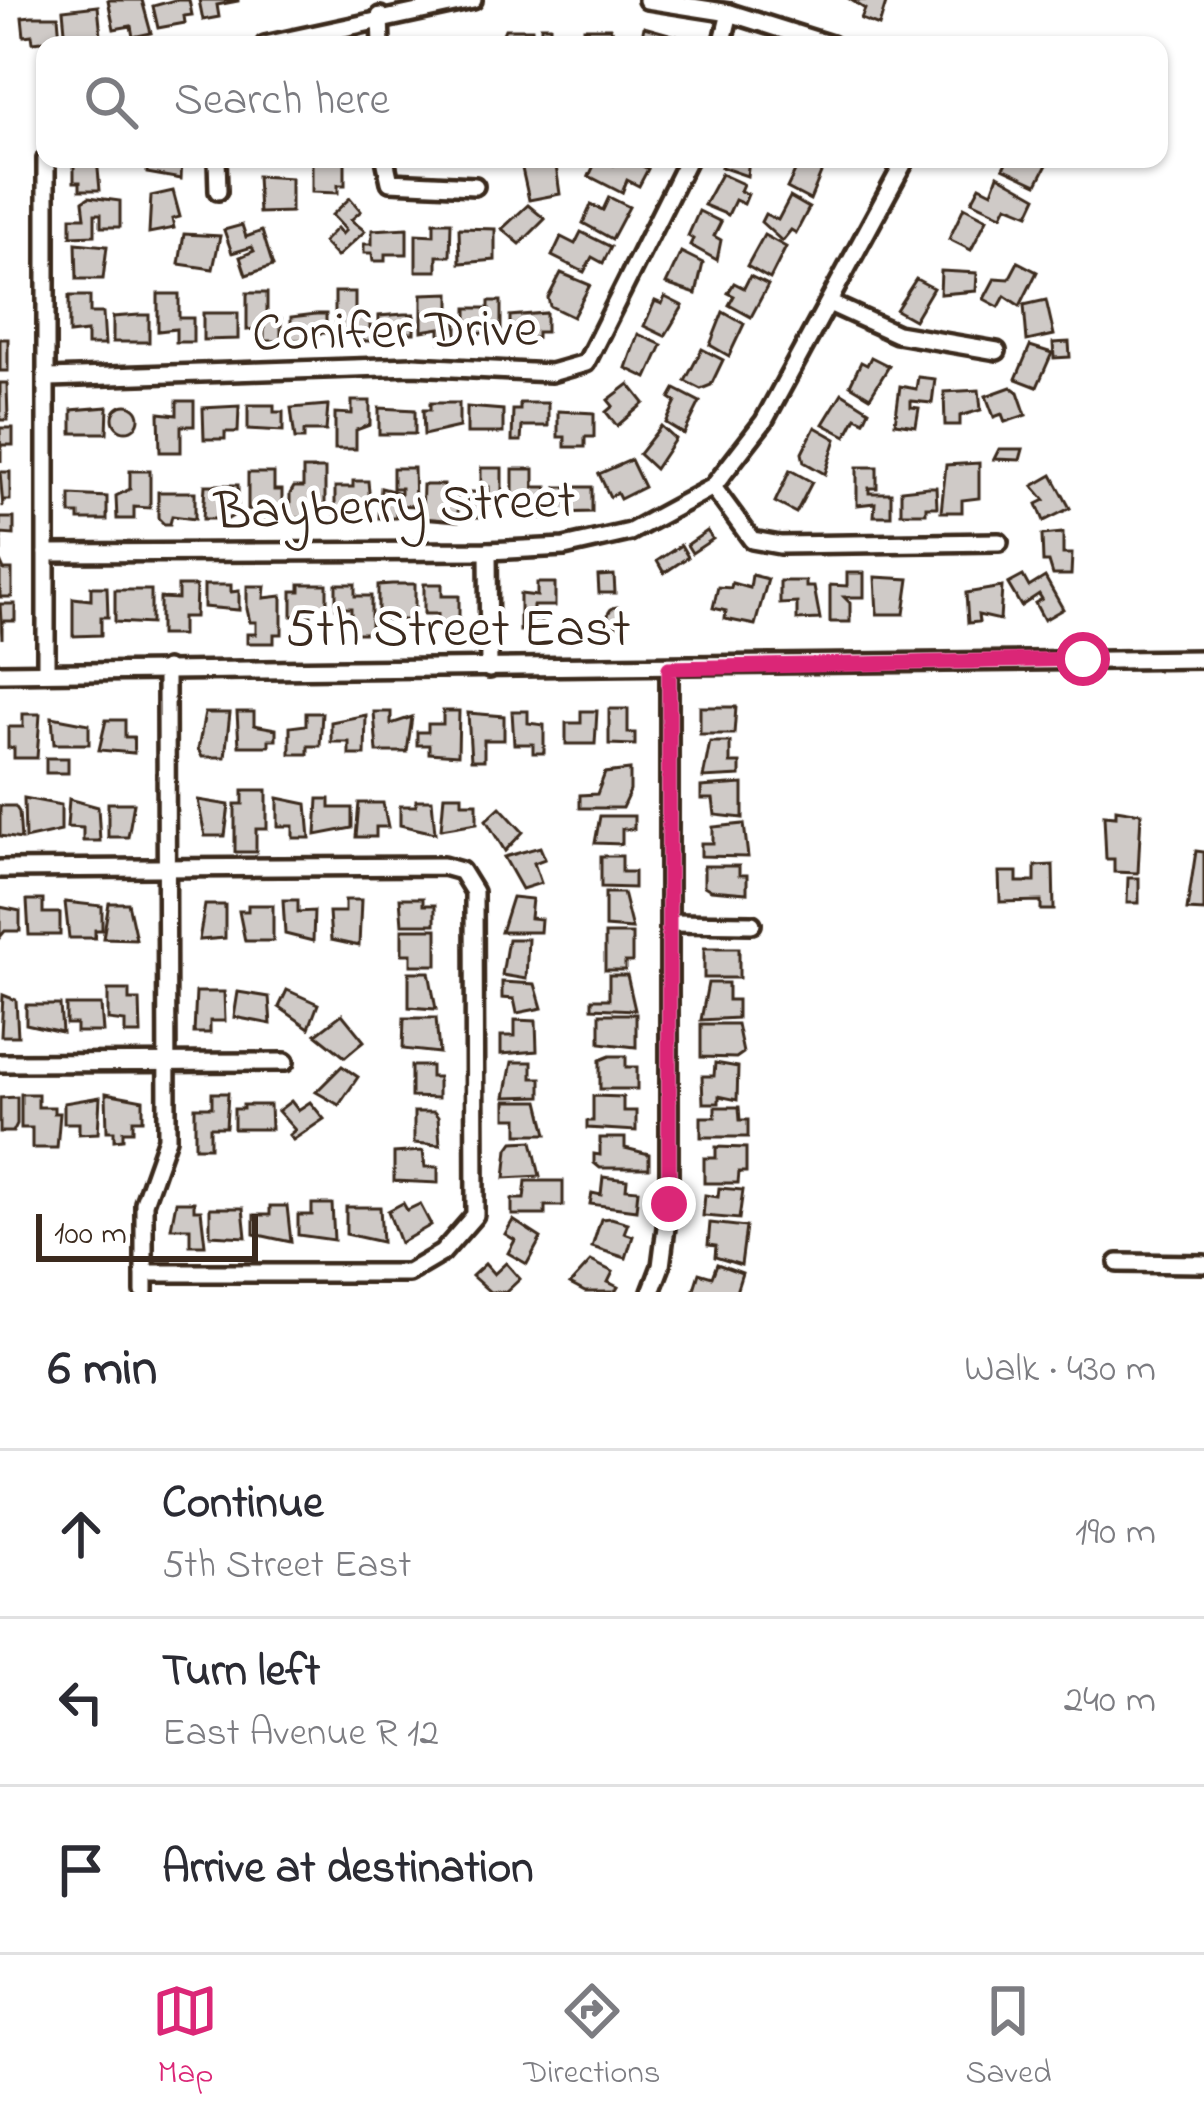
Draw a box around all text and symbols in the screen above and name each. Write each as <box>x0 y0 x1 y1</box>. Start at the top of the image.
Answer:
search box <box>36 36 1168 168</box>
icon: search <box>78 69 144 135</box>
text: Search here <box>174 69 390 135</box>
street label: Conifer Drive <box>251 292 540 375</box>
street label: Bayberry Street <box>211 464 577 554</box>
street label: 5th Street East <box>285 593 631 671</box>
route start <box>1056 632 1110 686</box>
route end <box>642 1177 696 1231</box>
scale bar <box>36 1208 258 1261</box>
text: 100 m <box>54 1211 127 1259</box>
text: 6 min <box>48 1333 157 1408</box>
text: Walk · 430 m <box>964 1342 1156 1399</box>
text: Continue <box>162 1472 323 1538</box>
icon: ahead <box>48 1501 114 1567</box>
text: 190 m <box>1075 1505 1156 1562</box>
text: 5th Street East <box>162 1538 411 1595</box>
text: Turn left <box>162 1640 320 1706</box>
icon: left <box>48 1669 114 1735</box>
text: 240 m <box>1064 1673 1156 1730</box>
text: East Avenue R 12 <box>162 1706 439 1763</box>
icon: arrive <box>48 1837 114 1903</box>
text: Arrive at destination <box>162 1837 533 1903</box>
tab: Map <box>152 1978 218 2098</box>
tab: Directions <box>523 1978 661 2098</box>
tab: Saved <box>965 1978 1052 2098</box>

